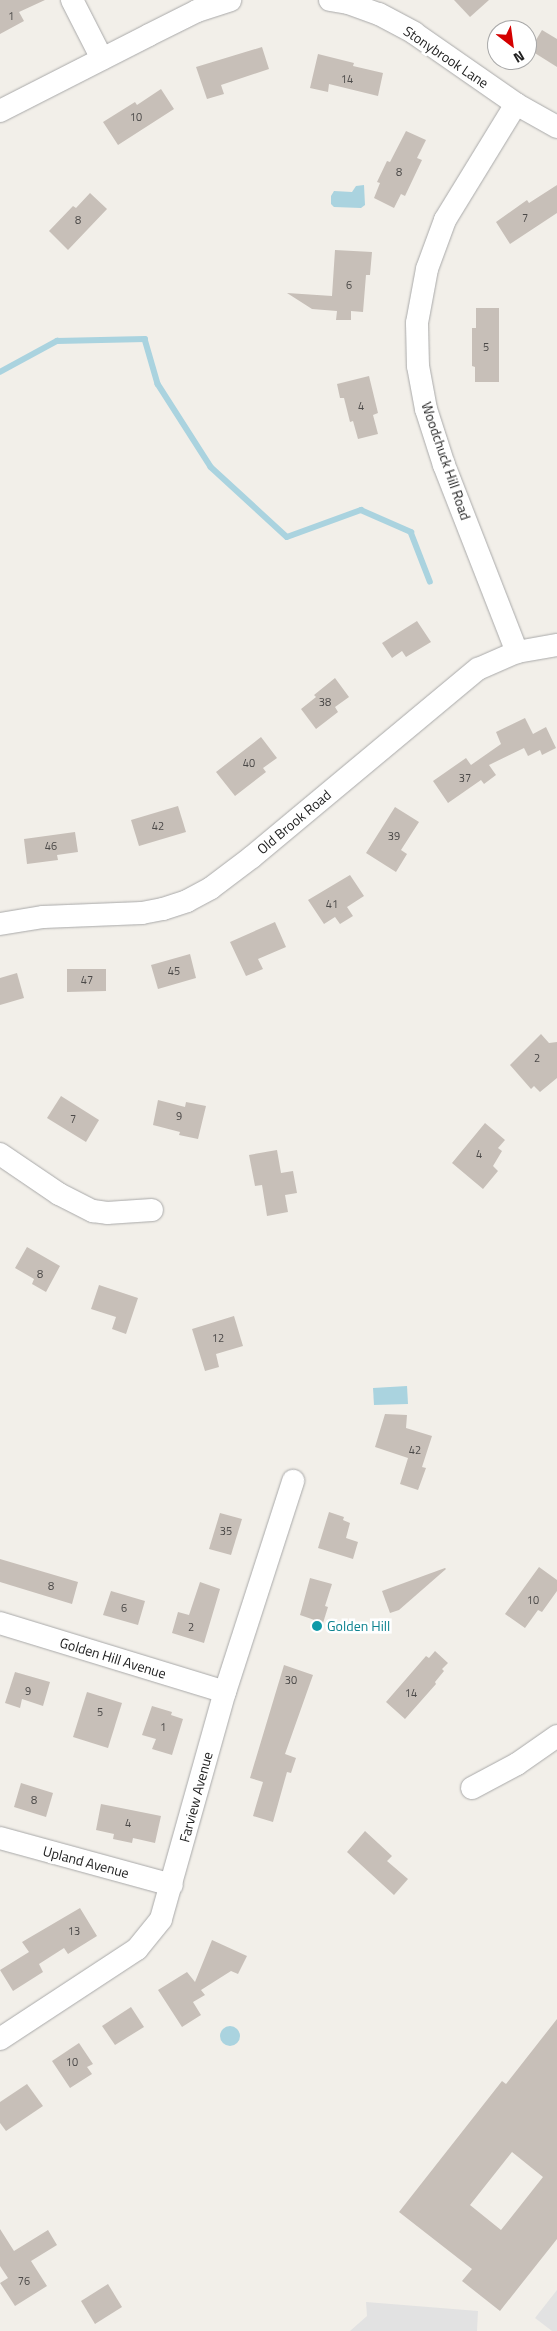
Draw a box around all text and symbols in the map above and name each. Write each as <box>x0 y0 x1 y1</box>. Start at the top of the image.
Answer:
house number: 1 <box>8 9 14 23</box>
north arrow <box>487 20 537 70</box>
street label: Stonybrook Lane <box>400 22 492 92</box>
text: N <box>510 46 529 69</box>
house number: 14 <box>341 72 353 86</box>
house number: 10 <box>130 110 142 124</box>
house number: 8 <box>396 165 402 179</box>
house number: 7 <box>522 211 528 225</box>
house number: 8 <box>75 213 81 227</box>
house number: 6 <box>346 278 352 292</box>
house number: 5 <box>483 340 489 354</box>
house number: 4 <box>358 399 364 413</box>
street label: Woodchuck Hill Road <box>418 400 474 522</box>
house number: 38 <box>319 695 331 709</box>
house number: 40 <box>243 756 255 770</box>
house number: 37 <box>459 771 471 785</box>
street label: Old Brook Road <box>254 786 334 858</box>
house number: 42 <box>152 819 164 833</box>
house number: 39 <box>388 829 400 843</box>
house number: 46 <box>45 839 57 853</box>
house number: 41 <box>326 897 338 911</box>
house number: 45 <box>168 964 180 978</box>
house number: 47 <box>81 973 93 987</box>
house number: 2 <box>534 1051 540 1065</box>
house number: 9 <box>176 1109 182 1123</box>
house number: 7 <box>70 1112 76 1126</box>
house number: 4 <box>476 1147 482 1161</box>
house number: 8 <box>37 1267 43 1281</box>
house number: 12 <box>212 1331 224 1345</box>
house number: 42 <box>409 1443 421 1457</box>
house number: 35 <box>220 1524 232 1538</box>
house number: 8 <box>48 1579 54 1593</box>
house number: 10 <box>527 1593 539 1607</box>
house number: 6 <box>121 1601 127 1615</box>
place label: Golden Hill <box>327 1618 390 1634</box>
house number: 2 <box>188 1620 194 1634</box>
marker: Golden Hill <box>311 1620 323 1632</box>
street label: Golden Hill Avenue <box>58 1634 168 1682</box>
house number: 30 <box>285 1673 297 1687</box>
house number: 9 <box>25 1684 31 1698</box>
house number: 14 <box>405 1686 417 1700</box>
house number: 5 <box>97 1705 103 1719</box>
house number: 1 <box>160 1720 166 1734</box>
street label: Farview Avenue <box>176 1750 216 1844</box>
house number: 8 <box>31 1793 37 1807</box>
house number: 4 <box>125 1816 131 1830</box>
street label: Upland Avenue <box>41 1842 131 1882</box>
house number: 13 <box>68 1924 80 1938</box>
house number: 10 <box>66 2055 78 2069</box>
house number: 76 <box>18 2274 30 2288</box>

